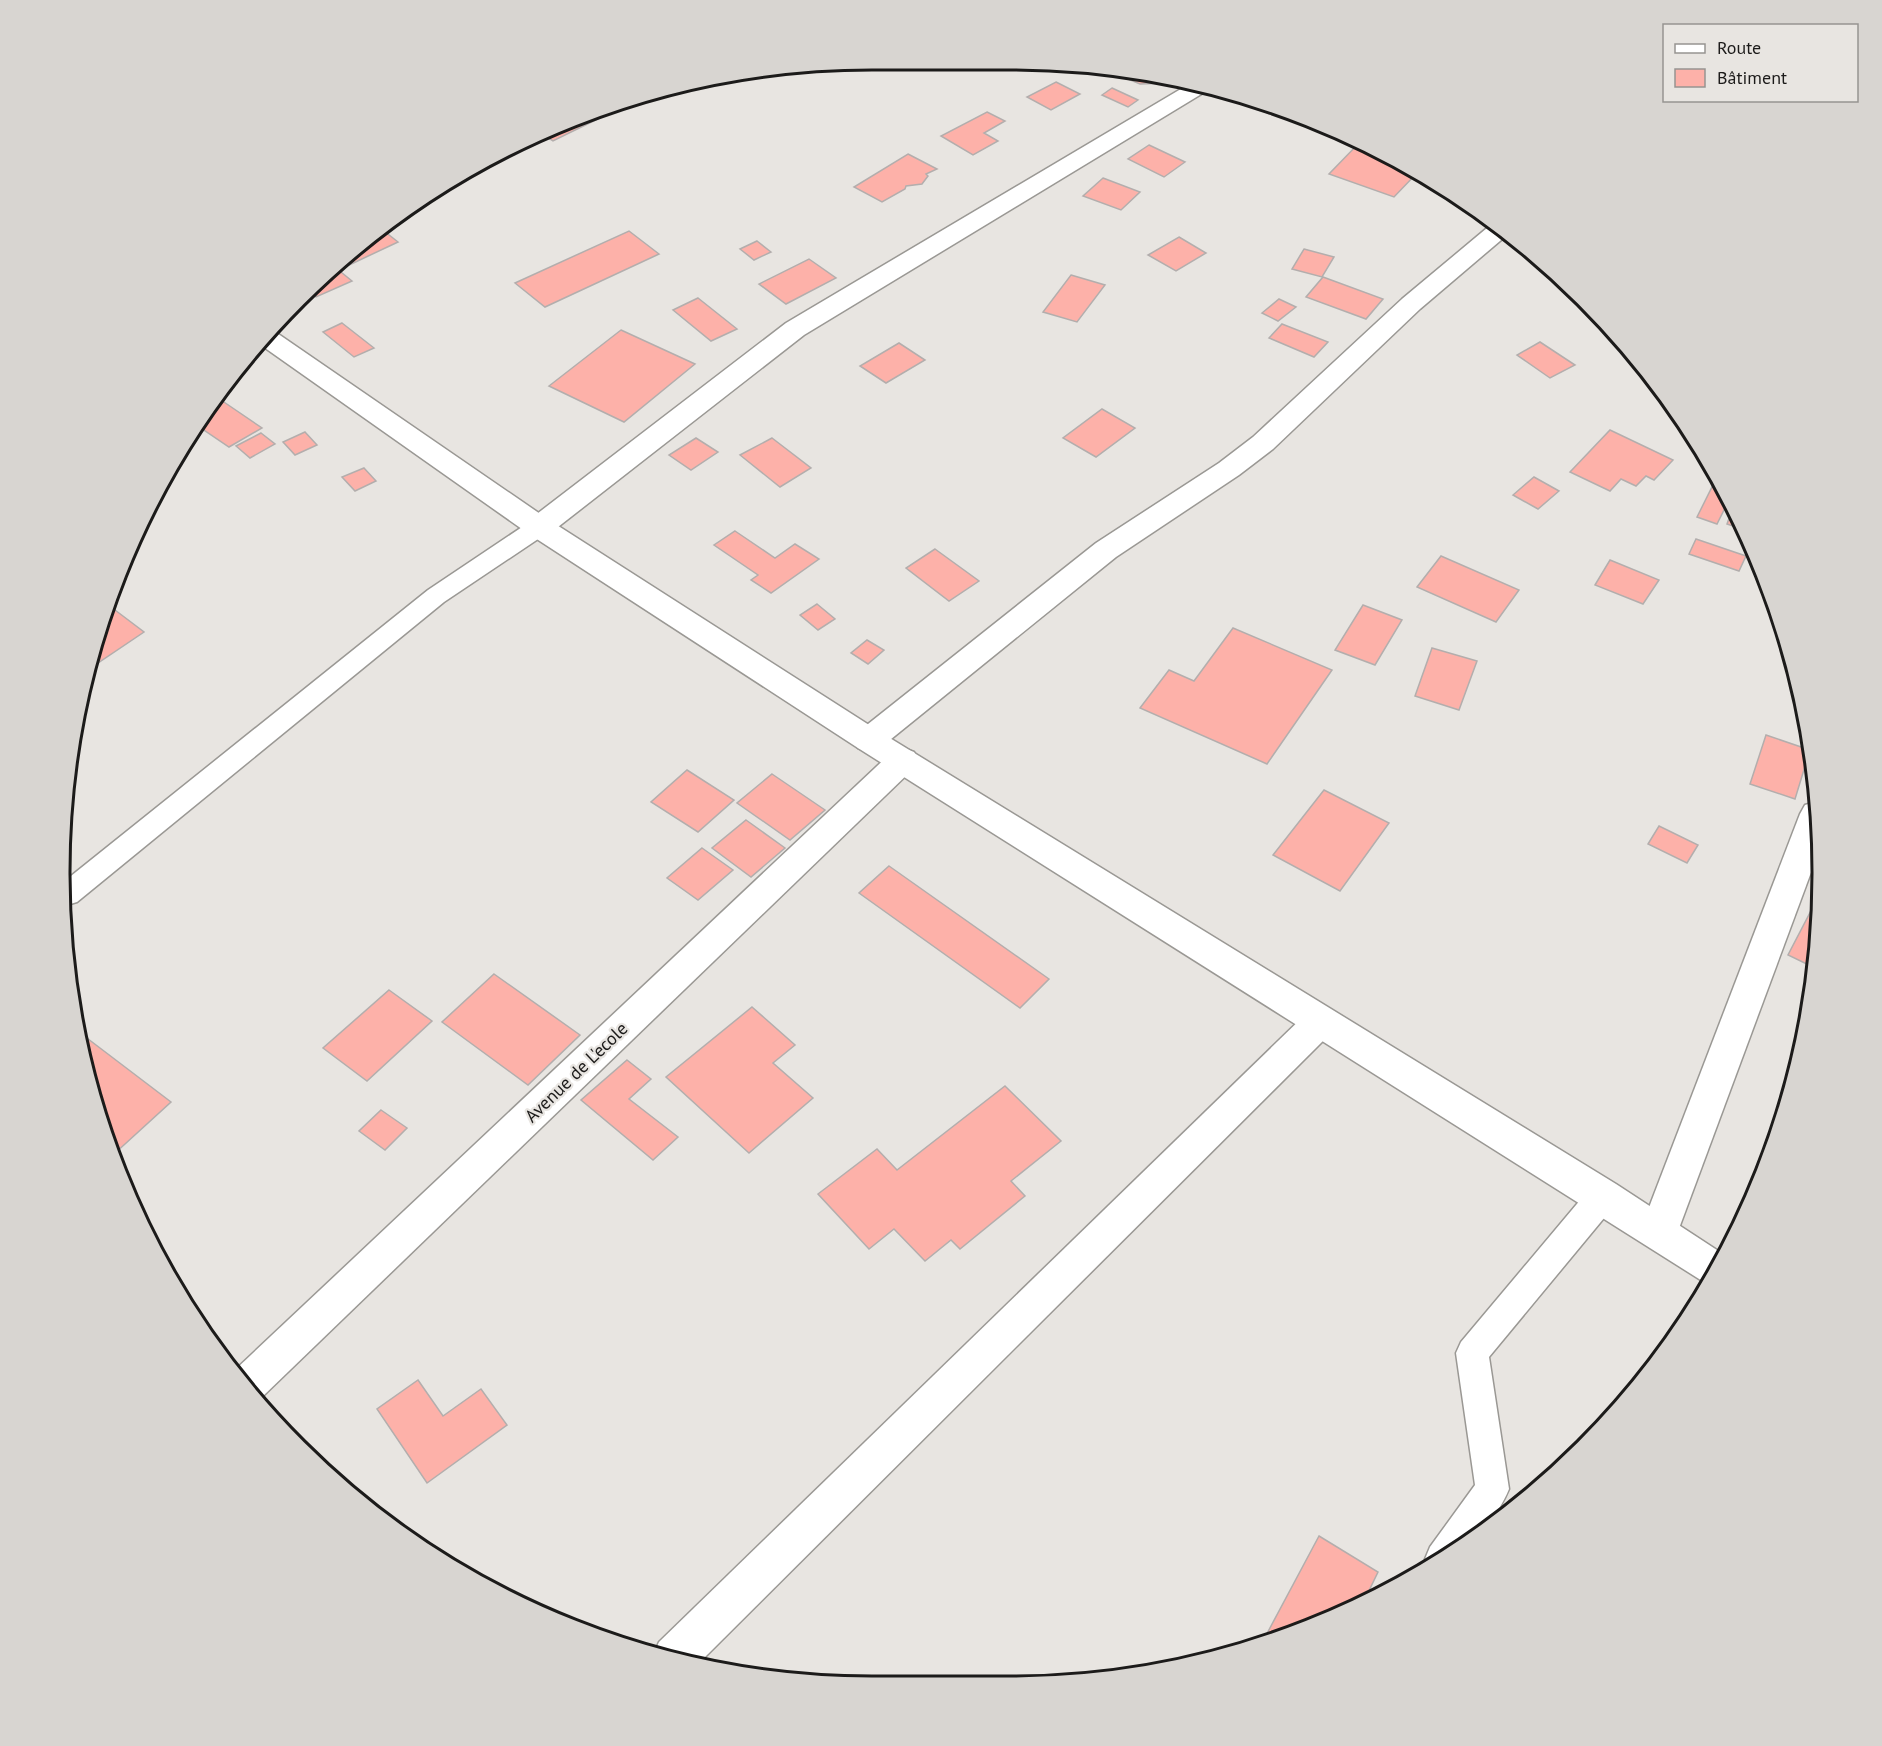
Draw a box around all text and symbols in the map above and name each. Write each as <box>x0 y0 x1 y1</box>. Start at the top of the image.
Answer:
legend <box>1663 24 1858 102</box>
text: Route <box>1717 36 1761 59</box>
text: Bâtiment <box>1717 66 1787 89</box>
street label: Avenue de L'ecole <box>520 1017 632 1127</box>

